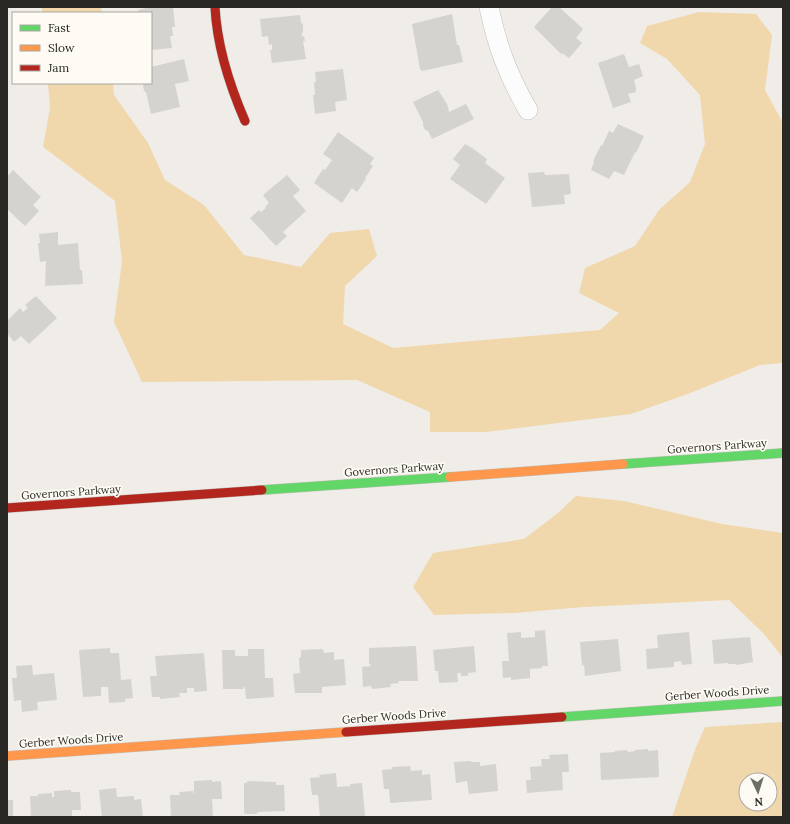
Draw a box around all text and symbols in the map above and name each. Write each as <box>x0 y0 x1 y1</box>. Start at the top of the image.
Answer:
legend <box>12 12 152 84</box>
text: Fast <box>48 20 71 35</box>
text: Slow <box>48 40 75 55</box>
text: Jam <box>47 60 69 75</box>
street label: Governors Parkway <box>667 436 767 456</box>
street label: Governors Parkway <box>344 459 444 479</box>
street label: Governors Parkway <box>21 482 121 502</box>
street label: Gerber Woods Drive <box>664 682 770 704</box>
street label: Gerber Woods Drive <box>341 705 447 727</box>
street label: Gerber Woods Drive <box>18 729 124 751</box>
north arrow <box>738 772 778 812</box>
text: N <box>753 795 763 809</box>

